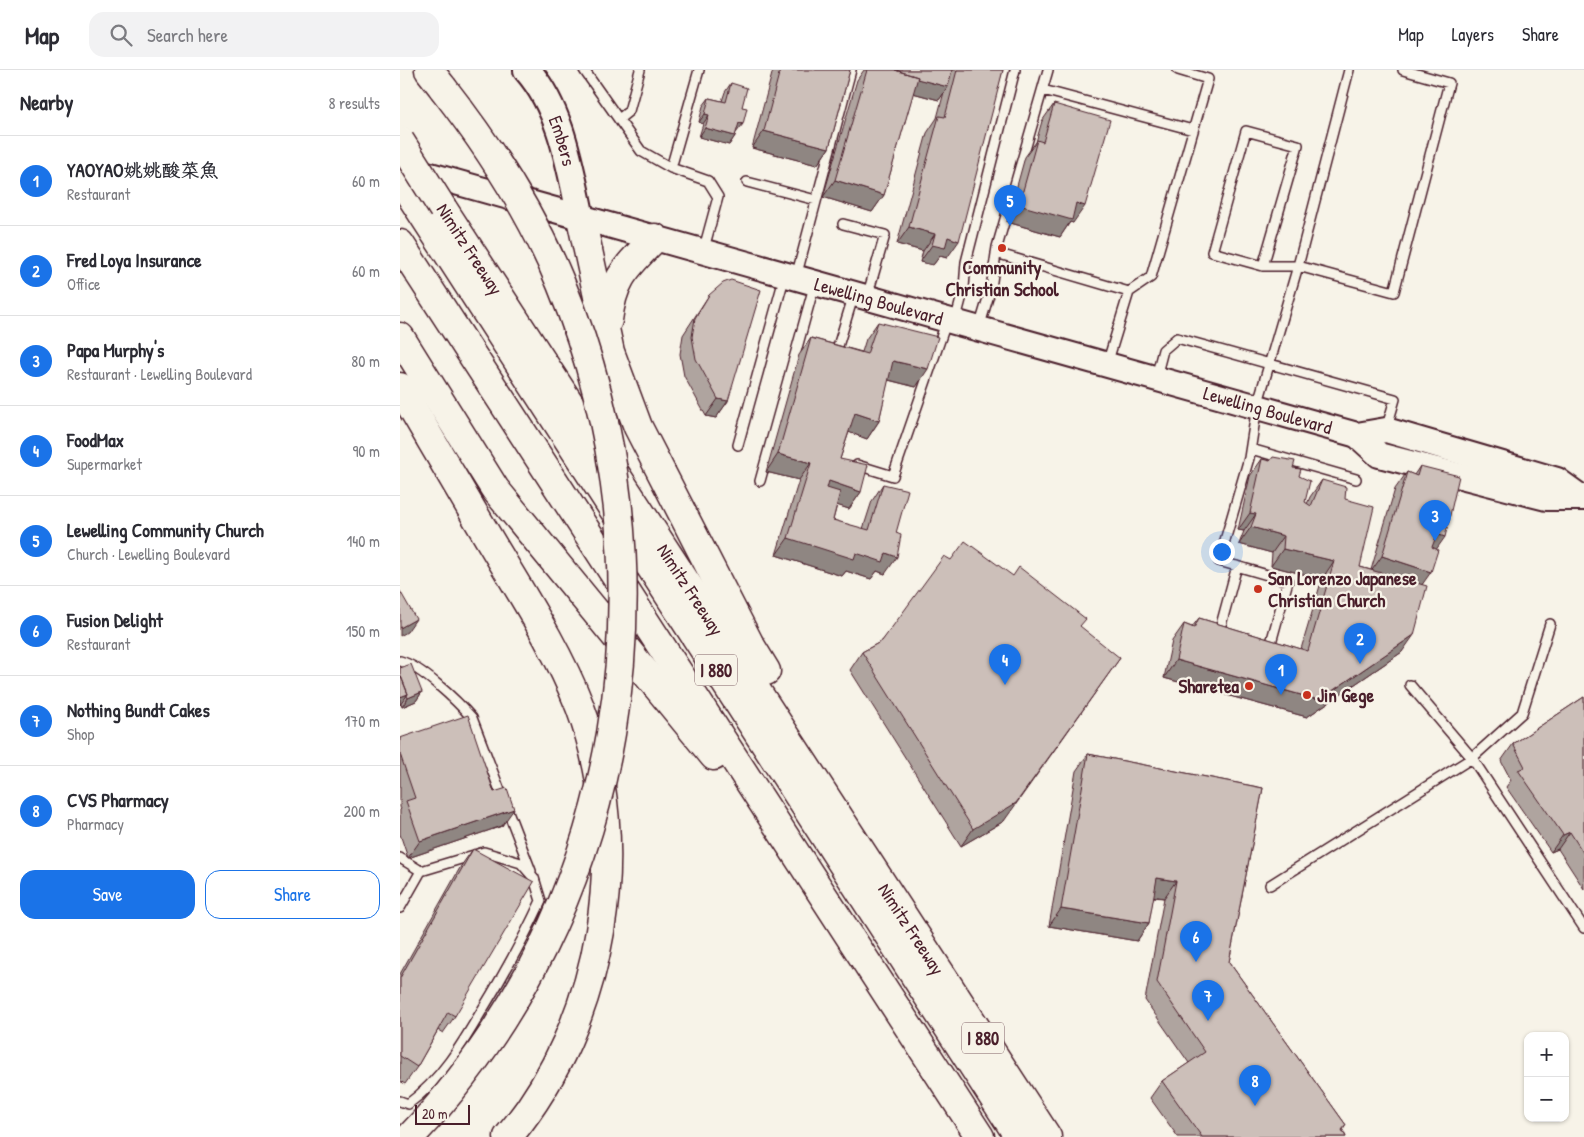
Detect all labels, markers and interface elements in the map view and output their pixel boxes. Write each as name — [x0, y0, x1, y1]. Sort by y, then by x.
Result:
search box — [89, 12, 439, 57]
text: Map — [25, 19, 59, 51]
icon: search — [107, 21, 135, 49]
text: Search here — [147, 22, 228, 48]
text: Map — [1398, 22, 1424, 47]
text: Layers — [1452, 22, 1494, 47]
text: Share — [1522, 22, 1559, 47]
text: Nearby — [20, 88, 73, 117]
text: 8 results — [328, 92, 380, 114]
street label: Embers — [543, 112, 582, 169]
text: YAOYAO姚姚酸菜魚 — [67, 157, 218, 183]
text: 1 — [33, 170, 39, 192]
text: 60 m — [352, 170, 380, 192]
text: Restaurant — [67, 183, 130, 205]
pin: 5 — [994, 185, 1026, 226]
street label: Nimitz Freeway — [431, 198, 509, 300]
marker: Community Christian School — [996, 242, 1008, 254]
text: Fred Loya Insurance — [67, 247, 202, 273]
place label: Community Christian School — [946, 254, 1059, 302]
text: 2 — [32, 260, 40, 282]
text: 60 m — [352, 260, 380, 282]
street label: Lewelling Boulevard — [812, 270, 947, 331]
text: Office — [67, 273, 100, 295]
text: Papa Murphy's — [67, 337, 164, 363]
text: 3 — [32, 350, 40, 372]
text: 80 m — [351, 350, 380, 372]
text: Restaurant · Lewelling Boulevard — [67, 363, 252, 385]
street label: Lewelling Boulevard — [1201, 380, 1336, 441]
text: FoodMax — [67, 427, 124, 453]
text: 4 — [33, 440, 39, 462]
text: 90 m — [352, 440, 380, 462]
text: Supermarket — [67, 453, 142, 475]
pin: 3 — [1419, 500, 1451, 541]
text: Lewelling Community Church — [67, 517, 264, 543]
text: 5 — [33, 530, 39, 552]
text: 140 m — [346, 530, 380, 552]
street label: Nimitz Freeway — [651, 539, 730, 640]
your location — [1209, 539, 1235, 565]
text: Church · Lewelling Boulevard — [67, 543, 230, 565]
place label: San Lorenzo Japanese Christian Church — [1268, 565, 1417, 613]
marker: San Lorenzo Japanese Christian Church — [1252, 583, 1264, 595]
text: Fusion Delight — [67, 607, 163, 633]
text: 6 — [33, 620, 39, 642]
text: 150 m — [346, 620, 380, 642]
pin: 2 — [1344, 623, 1376, 664]
text: Restaurant — [67, 633, 130, 655]
pin: 4 — [989, 644, 1021, 685]
road number: I 880 — [695, 654, 737, 686]
pin: 1 — [1265, 654, 1297, 695]
place label: Sharetea — [1178, 673, 1240, 699]
marker: Sharetea — [1243, 680, 1255, 692]
place label: Jin Gege — [1317, 682, 1374, 709]
marker: Jin Gege — [1301, 689, 1313, 701]
text: Nothing Bundt Cakes — [67, 697, 210, 723]
text: 7 — [32, 710, 40, 732]
text: 170 m — [345, 710, 380, 732]
text: Shop — [67, 723, 94, 745]
text: CVS Pharmacy — [67, 787, 169, 813]
text: 8 — [33, 800, 39, 822]
text: 200 m — [344, 800, 380, 822]
text: Pharmacy — [67, 813, 124, 835]
button: Save — [20, 870, 195, 919]
button: Share — [205, 870, 380, 919]
street label: Nimitz Freeway — [872, 878, 951, 980]
pin: 6 — [1180, 921, 1212, 962]
pin: 7 — [1192, 980, 1224, 1021]
road number: I 880 — [962, 1022, 1004, 1054]
map controls — [1524, 1032, 1569, 1122]
button: + — [1524, 1032, 1569, 1077]
pin: 8 — [1239, 1065, 1271, 1106]
button: − — [1524, 1077, 1569, 1122]
scale bar — [415, 1102, 470, 1125]
text: 20 m — [422, 1104, 448, 1123]

